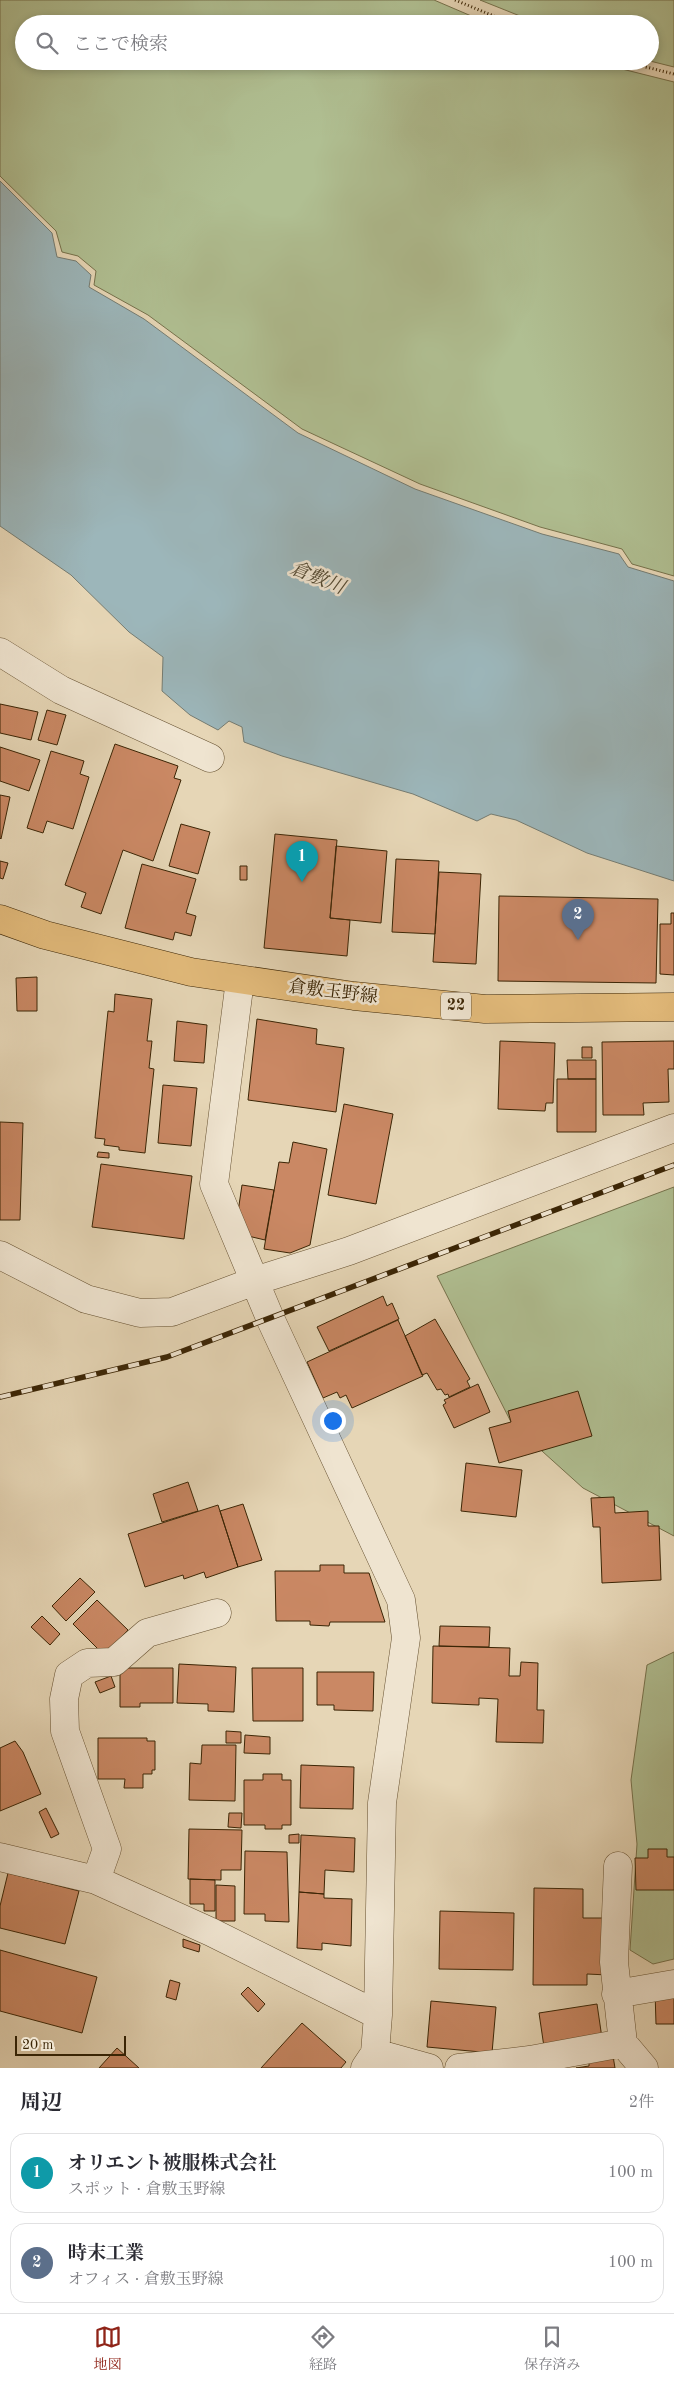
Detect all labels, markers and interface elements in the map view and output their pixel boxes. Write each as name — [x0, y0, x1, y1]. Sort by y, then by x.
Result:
search box — [15, 15, 659, 70]
icon: search — [33, 29, 61, 57]
text: ここで検索 — [73, 36, 168, 55]
water label: 倉敷川 — [287, 558, 350, 599]
pin: 1 — [286, 841, 318, 882]
pin: 2 — [562, 899, 594, 940]
street label: 倉敷玉野線 — [287, 976, 379, 1006]
road number: 22 — [441, 992, 471, 1019]
your location — [320, 1408, 346, 1434]
scale bar — [15, 2033, 126, 2056]
text: 20 m — [22, 2038, 53, 2052]
text: 周辺 — [20, 2093, 62, 2114]
text: 2件 — [629, 2095, 654, 2111]
text: オリエント被服株式会社 — [68, 2155, 277, 2174]
text: 1 — [32, 2165, 42, 2181]
text: 100 m — [608, 2165, 653, 2181]
text: スポット · 倉敷玉野線 — [68, 2182, 225, 2198]
text: 時末工業 — [68, 2245, 144, 2264]
text: 2 — [32, 2255, 42, 2271]
text: 100 m — [608, 2255, 653, 2271]
text: オフィス · 倉敷玉野線 — [68, 2272, 224, 2288]
tab: 地図 — [94, 2323, 122, 2374]
tab: 経路 — [309, 2323, 337, 2374]
tab: 保存済み — [524, 2323, 580, 2374]

